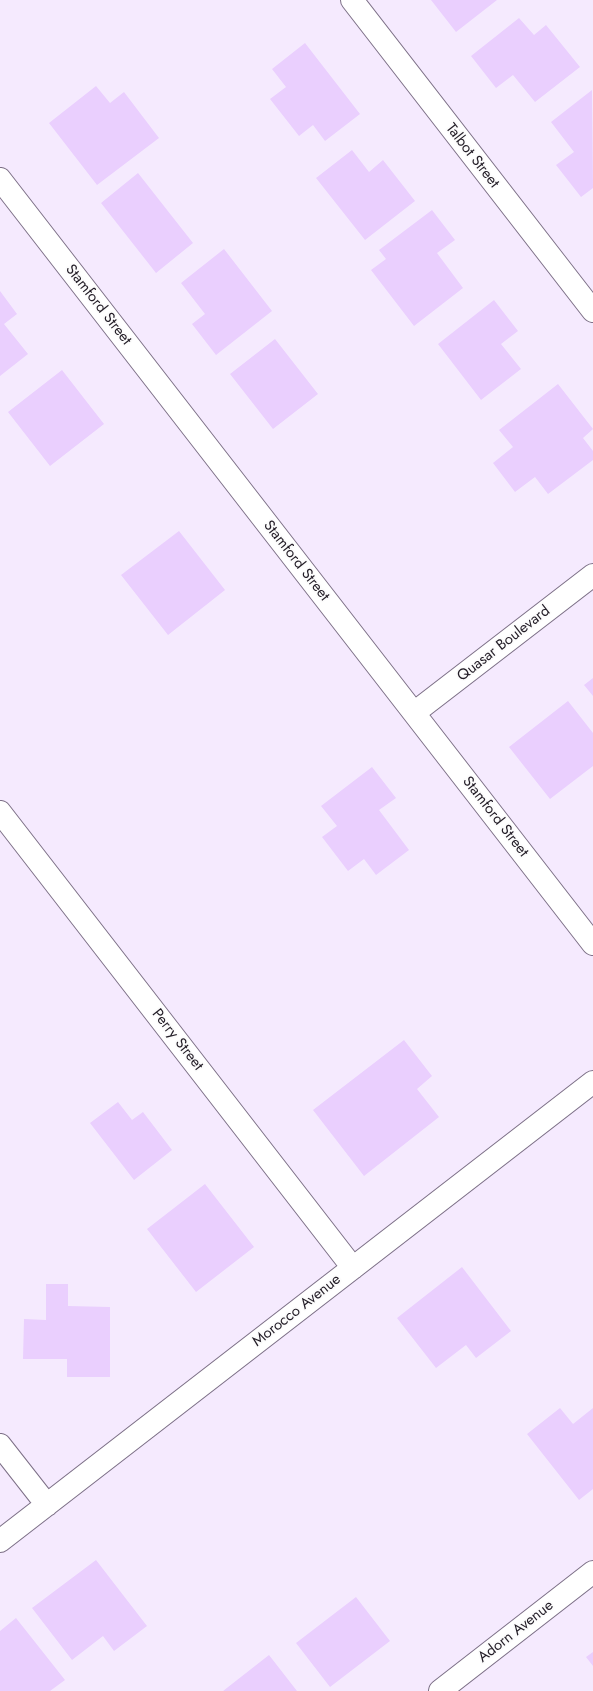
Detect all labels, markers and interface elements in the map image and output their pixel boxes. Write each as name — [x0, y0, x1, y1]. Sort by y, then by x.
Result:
street label: Talbot Street — [441, 120, 503, 192]
street label: Stamford Street — [61, 261, 135, 349]
street label: Stamford Street — [259, 517, 333, 605]
street label: Quasar Boulevard — [454, 602, 554, 686]
street label: Stamford Street — [458, 773, 532, 861]
street label: Perry Street — [147, 1006, 207, 1074]
street label: Morocco Avenue — [249, 1271, 345, 1351]
street label: Adorn Avenue — [475, 1597, 557, 1667]

